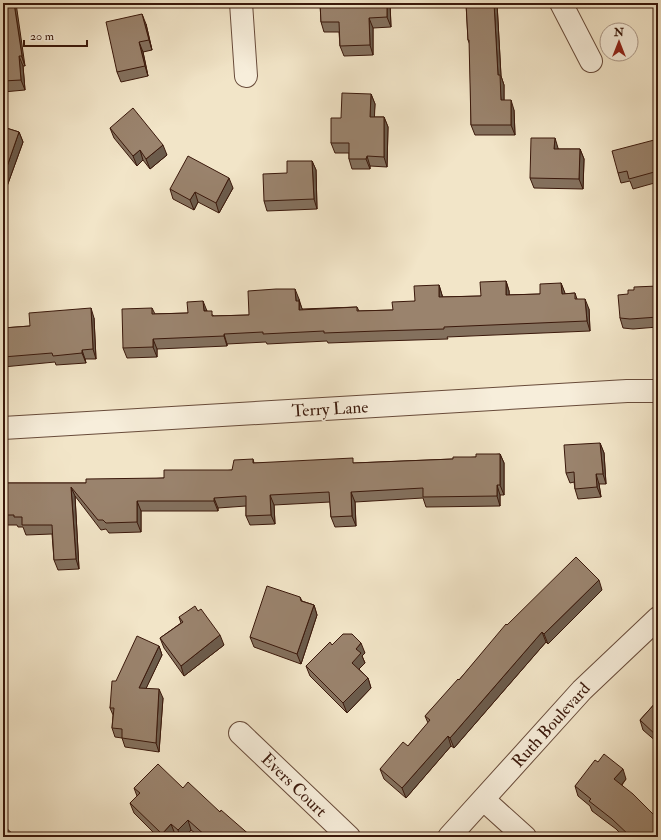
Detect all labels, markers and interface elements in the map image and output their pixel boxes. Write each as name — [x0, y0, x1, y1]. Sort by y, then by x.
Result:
scale bar — [24, 22, 87, 48]
north arrow — [599, 22, 639, 62]
text: N — [613, 26, 625, 39]
text: 20 m — [30, 29, 55, 44]
street label: Terry Lane — [291, 397, 369, 422]
street label: Ruth Boulevard — [507, 678, 595, 772]
street label: Evers Court — [257, 749, 332, 822]

